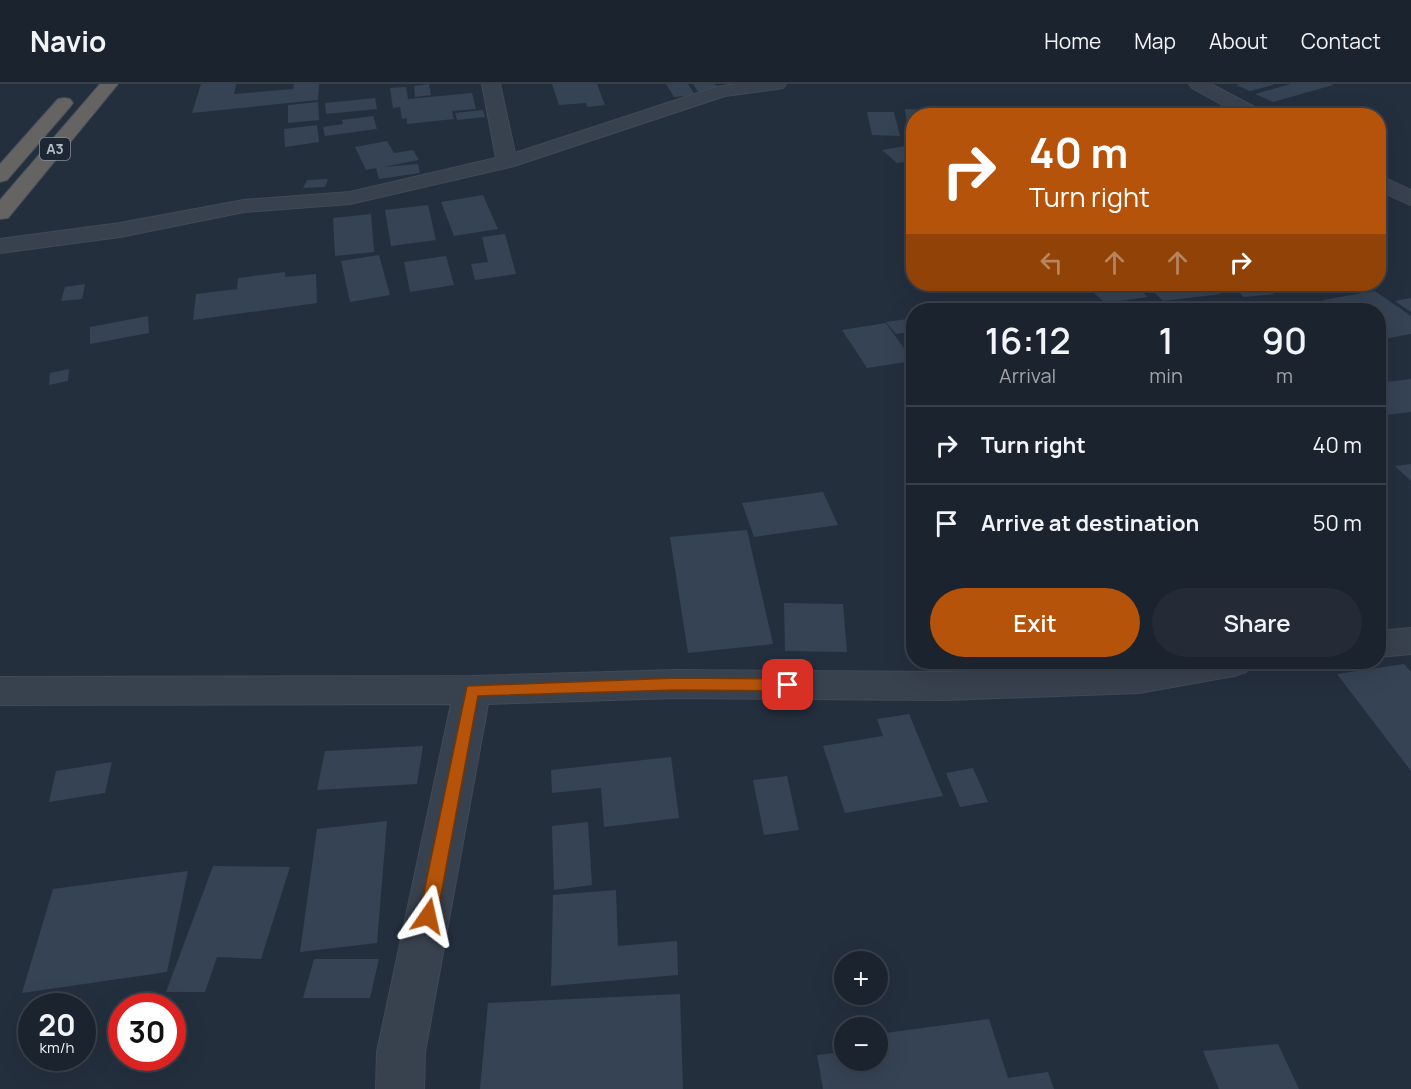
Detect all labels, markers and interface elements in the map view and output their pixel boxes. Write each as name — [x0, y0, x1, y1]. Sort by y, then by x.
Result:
text: Navio — [30, 22, 106, 60]
text: Home — [1044, 27, 1101, 55]
text: Map — [1134, 27, 1176, 55]
text: About — [1209, 27, 1268, 55]
text: Contact — [1301, 27, 1381, 55]
text: 40 m — [1029, 123, 1128, 181]
icon: right — [930, 132, 1008, 210]
road number: A3 — [40, 138, 70, 160]
text: Turn right — [1029, 178, 1150, 215]
icon: left — [1035, 246, 1068, 279]
icon: ahead — [1098, 246, 1131, 279]
icon: ahead — [1161, 246, 1194, 279]
icon: right — [1224, 246, 1257, 279]
text: 16:12 — [985, 316, 1071, 365]
text: 1 — [1158, 316, 1174, 365]
text: 90 — [1262, 316, 1307, 365]
text: Arrival — [999, 362, 1056, 389]
text: min — [1149, 362, 1183, 389]
text: m — [1276, 362, 1293, 389]
icon: right — [930, 429, 963, 462]
text: Turn right — [981, 430, 1086, 460]
text: 40 m — [1313, 430, 1362, 460]
icon: arrive — [930, 507, 963, 540]
text: Arrive at destination — [981, 508, 1199, 538]
text: 50 m — [1313, 508, 1362, 538]
button: Exit — [930, 588, 1140, 657]
button: Share — [1152, 588, 1362, 657]
pin — [762, 659, 813, 710]
icon: arrive — [771, 668, 804, 701]
position arrow — [396, 884, 460, 948]
map controls — [834, 951, 888, 1071]
button: + — [834, 951, 888, 1005]
speed limit sign: 30 — [108, 993, 186, 1071]
text: 20 — [38, 1004, 76, 1045]
button: − — [834, 1017, 888, 1071]
text: km/h — [40, 1037, 74, 1058]

